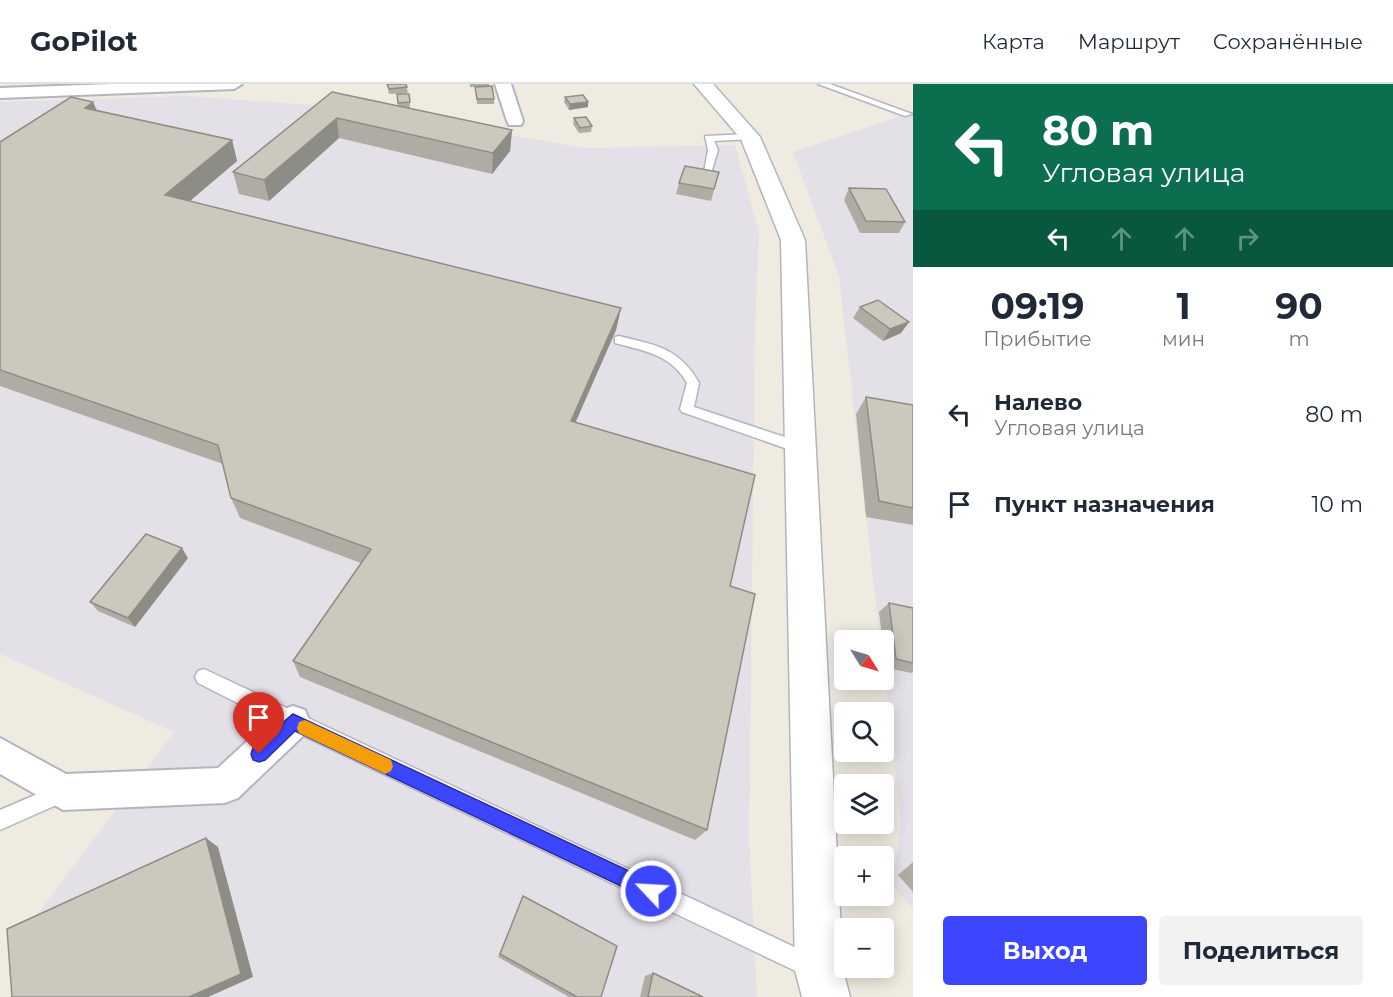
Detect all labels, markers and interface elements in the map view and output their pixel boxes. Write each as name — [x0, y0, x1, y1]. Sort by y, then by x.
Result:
text: GoPilot — [30, 24, 138, 58]
text: Карта — [982, 29, 1045, 54]
text: Маршрут — [1078, 29, 1180, 54]
text: Сохранённые — [1213, 29, 1363, 54]
text: 80 m — [1042, 104, 1154, 156]
icon: left — [943, 108, 1021, 186]
text: Угловая улица — [1042, 156, 1246, 189]
icon: left — [1042, 222, 1075, 255]
icon: ahead — [1105, 222, 1138, 255]
icon: ahead — [1168, 222, 1201, 255]
icon: right — [1231, 222, 1264, 255]
text: 09:19 — [991, 284, 1084, 328]
text: 1 — [1176, 284, 1191, 328]
text: 90 — [1275, 284, 1323, 328]
text: Прибытие — [983, 327, 1092, 351]
text: мин — [1162, 327, 1205, 351]
text: m — [1288, 327, 1310, 351]
text: Налево — [994, 389, 1082, 416]
icon: left — [943, 398, 976, 431]
text: 80 m — [1305, 401, 1363, 428]
text: Угловая улица — [994, 416, 1145, 440]
icon: arrive — [943, 488, 976, 521]
text: Пункт назначения — [994, 491, 1215, 518]
text: 10 m — [1311, 491, 1363, 518]
north arrow — [834, 630, 894, 690]
map controls — [834, 630, 894, 978]
pin — [233, 692, 284, 754]
icon: arrive — [242, 701, 275, 734]
button: search — [834, 702, 894, 762]
button: layers — [834, 774, 894, 834]
button: + — [834, 846, 894, 906]
position arrow — [619, 859, 683, 923]
button: Выход — [943, 916, 1147, 985]
button: Поделиться — [1159, 916, 1363, 985]
button: − — [834, 918, 894, 978]

